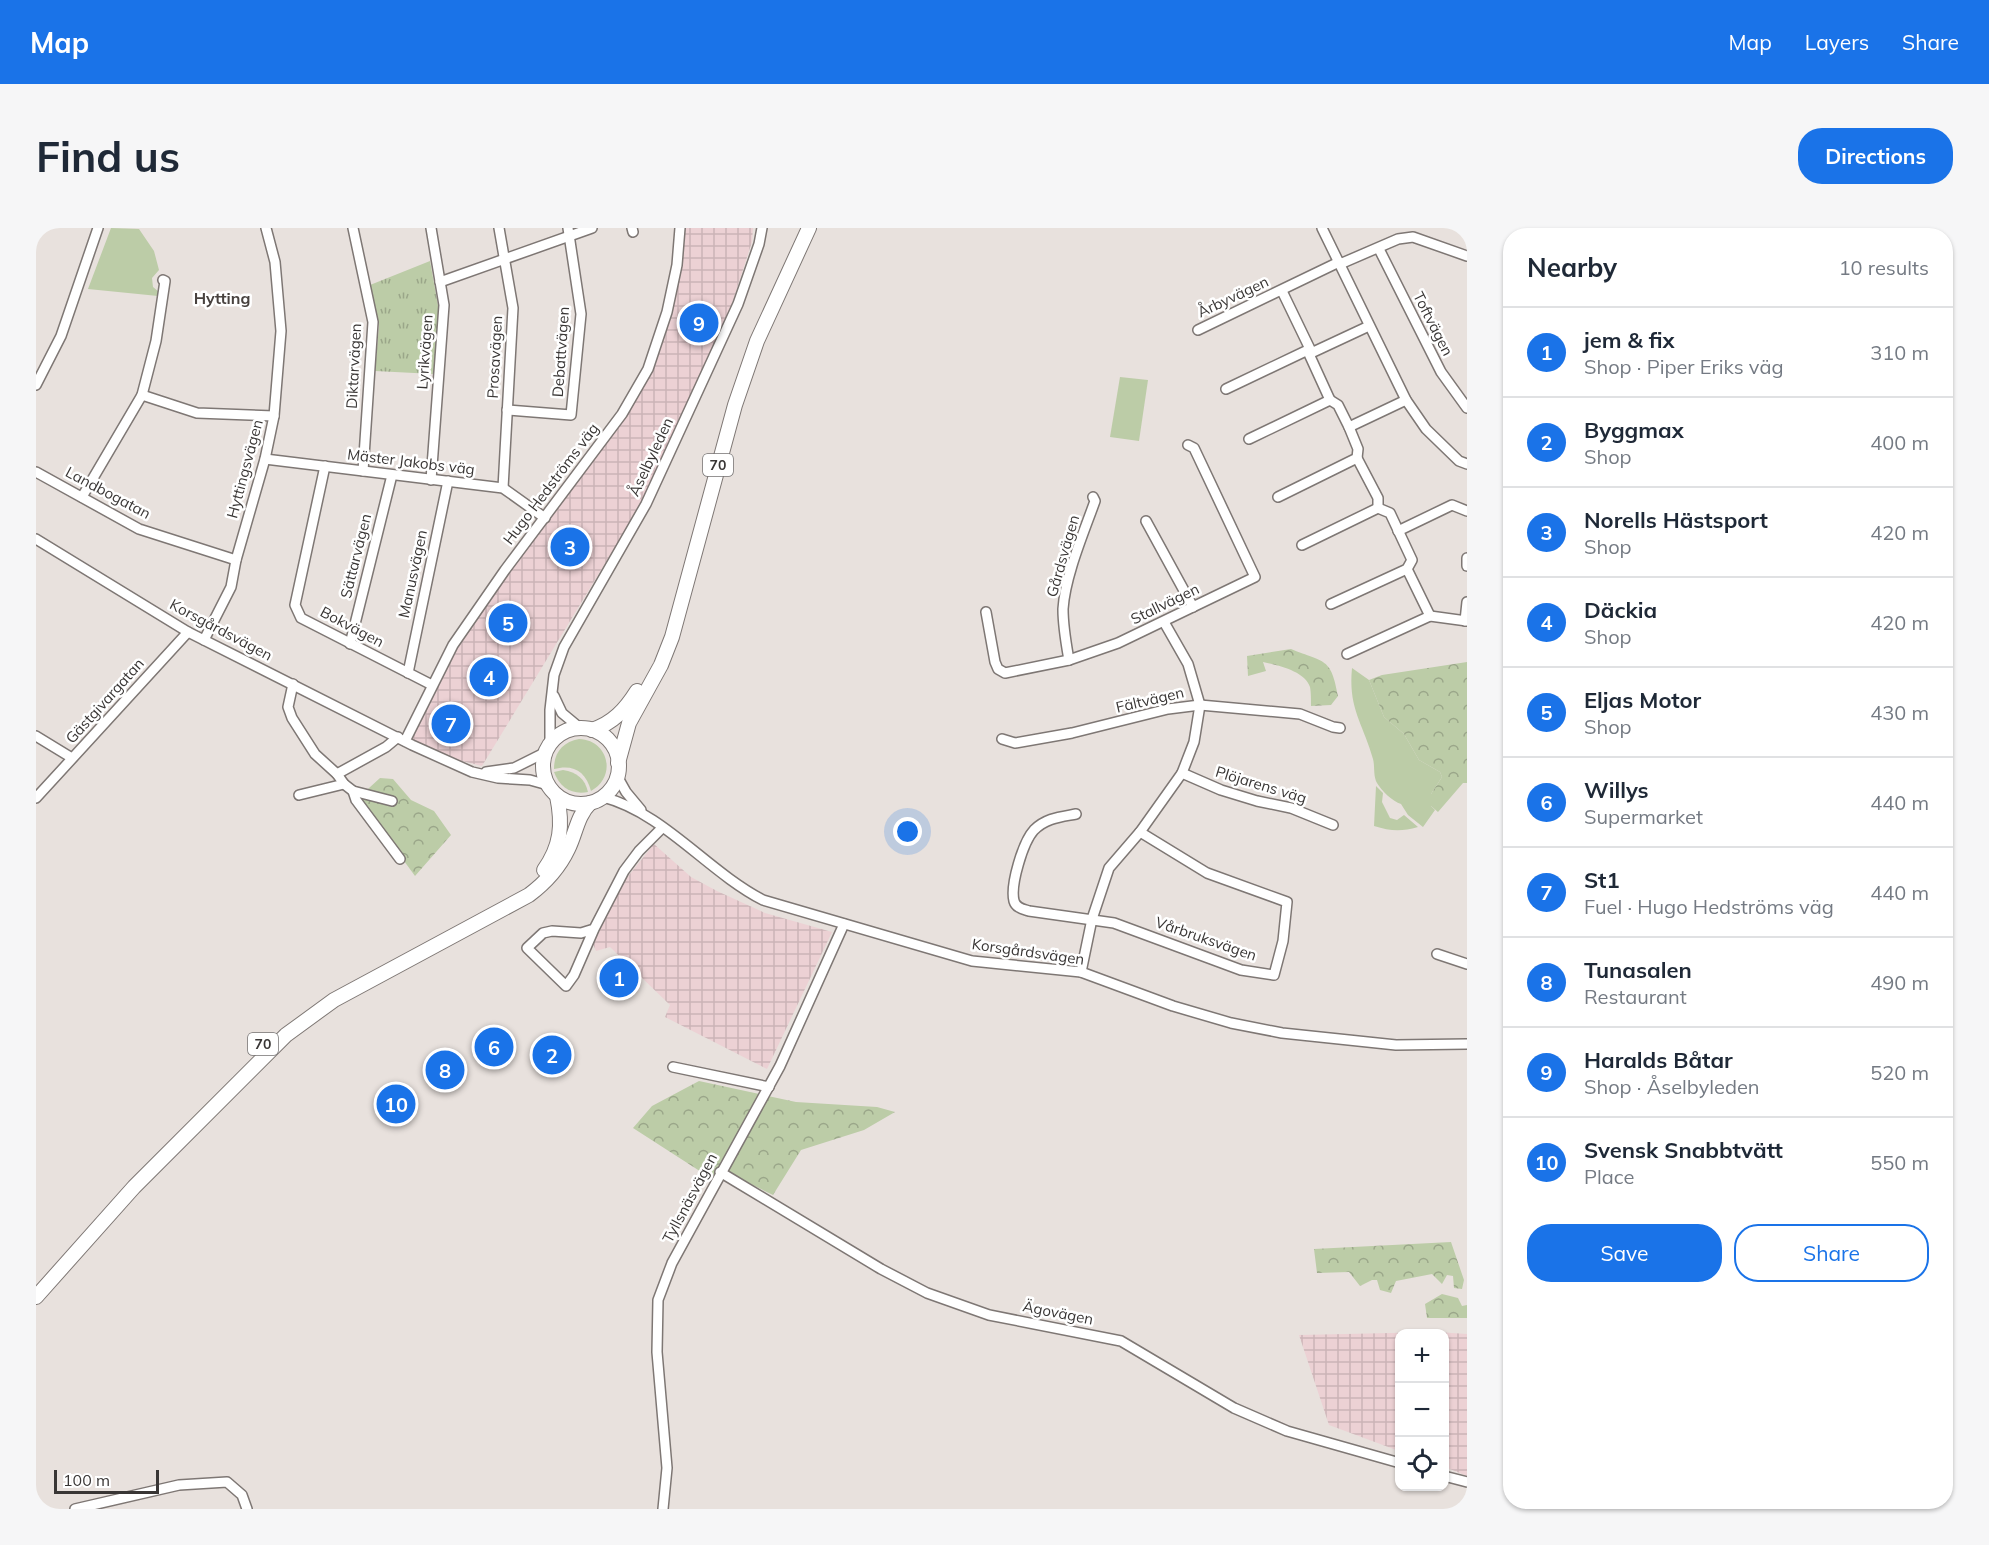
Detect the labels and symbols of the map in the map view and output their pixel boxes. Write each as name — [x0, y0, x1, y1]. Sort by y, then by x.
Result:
street label: Årbyvägen — [1194, 271, 1271, 321]
district label: Hytting — [194, 288, 250, 308]
street label: Toftvägen — [1409, 289, 1458, 359]
pin: 9 — [680, 300, 718, 346]
street label: Debattvägen — [548, 306, 573, 398]
street label: Lyrikvägen — [412, 314, 437, 390]
street label: Prosavägen — [483, 315, 506, 399]
street label: Diktarvägen — [342, 323, 365, 409]
street label: Åselbyleden — [623, 414, 677, 499]
street label: Hyttingsvägen — [222, 417, 267, 520]
street label: Hugo Hedströms väg — [499, 419, 603, 548]
street label: Mäster Jakobs väg — [346, 444, 476, 479]
road number: 70 — [703, 454, 733, 476]
street label: Landbogatan — [62, 462, 154, 523]
street label: Sättarvägen — [336, 512, 375, 600]
street label: Gårdsvägen — [1042, 513, 1083, 599]
pin: 3 — [550, 524, 590, 570]
street label: Manusvägen — [394, 528, 431, 620]
street label: Stallvägen — [1128, 579, 1202, 628]
street label: Korsgårdsvägen — [167, 595, 276, 665]
pin: 5 — [488, 600, 528, 646]
street label: Bokvägen — [317, 602, 387, 651]
street label: Gästgivargatan — [61, 654, 148, 747]
pin: 4 — [470, 654, 508, 700]
street label: Fältvägen — [1114, 682, 1186, 717]
pin: 7 — [432, 702, 470, 746]
street label: Plöjarens väg — [1213, 762, 1309, 807]
your location — [893, 817, 922, 846]
street label: Vårbruksvägen — [1153, 912, 1259, 965]
street label: Korsgårdsvägen — [971, 934, 1086, 969]
pin: 1 — [600, 956, 638, 1000]
pin: 6 — [474, 1024, 514, 1070]
pin: 2 — [532, 1032, 572, 1078]
road number: 70 — [248, 1033, 278, 1055]
pin: 8 — [426, 1048, 464, 1092]
pin: 10 — [376, 1082, 416, 1126]
street label: Tyllsnäsvägen — [658, 1150, 721, 1246]
street label: Ägovägen — [1021, 1296, 1095, 1329]
scale bar — [54, 1467, 159, 1494]

